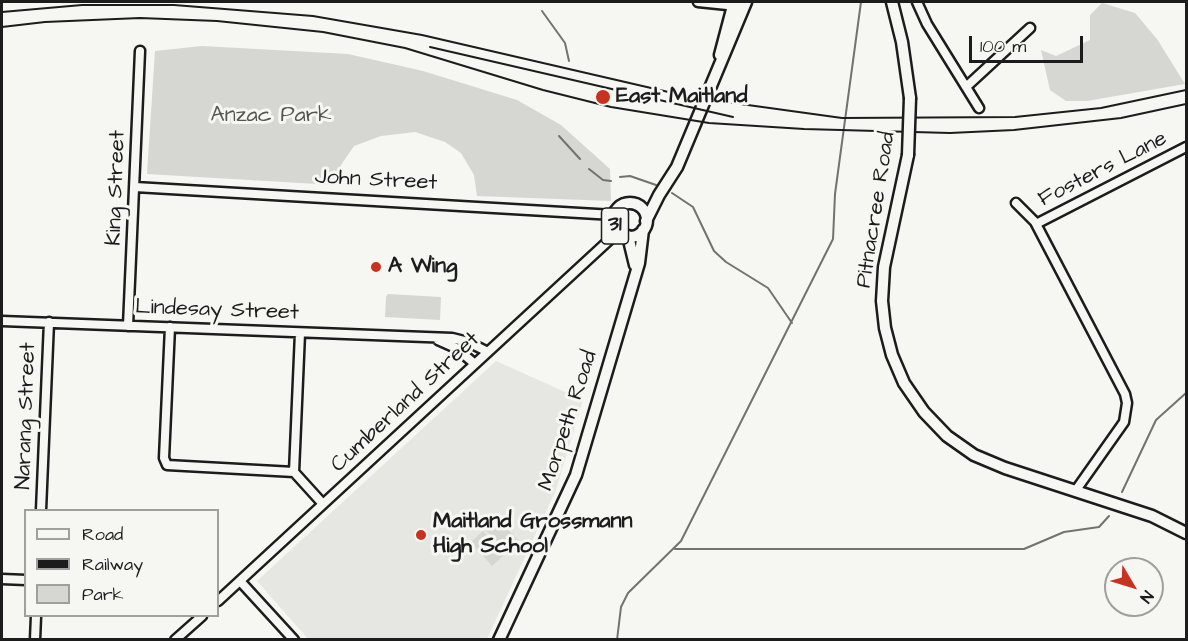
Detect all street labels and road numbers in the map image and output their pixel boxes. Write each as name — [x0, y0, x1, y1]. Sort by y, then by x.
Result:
street label: Fosters Lane — [1034, 126, 1172, 214]
street label: King Street — [102, 130, 132, 246]
street label: Pitnacree Road — [852, 130, 902, 290]
street label: John Street — [314, 165, 438, 197]
road number: 31 — [602, 208, 628, 244]
street label: Lindesay Street — [135, 295, 299, 327]
street label: Cumberland Street — [326, 327, 486, 479]
street label: Narang Street — [11, 342, 43, 490]
street label: Morpeth Road — [534, 348, 604, 494]

